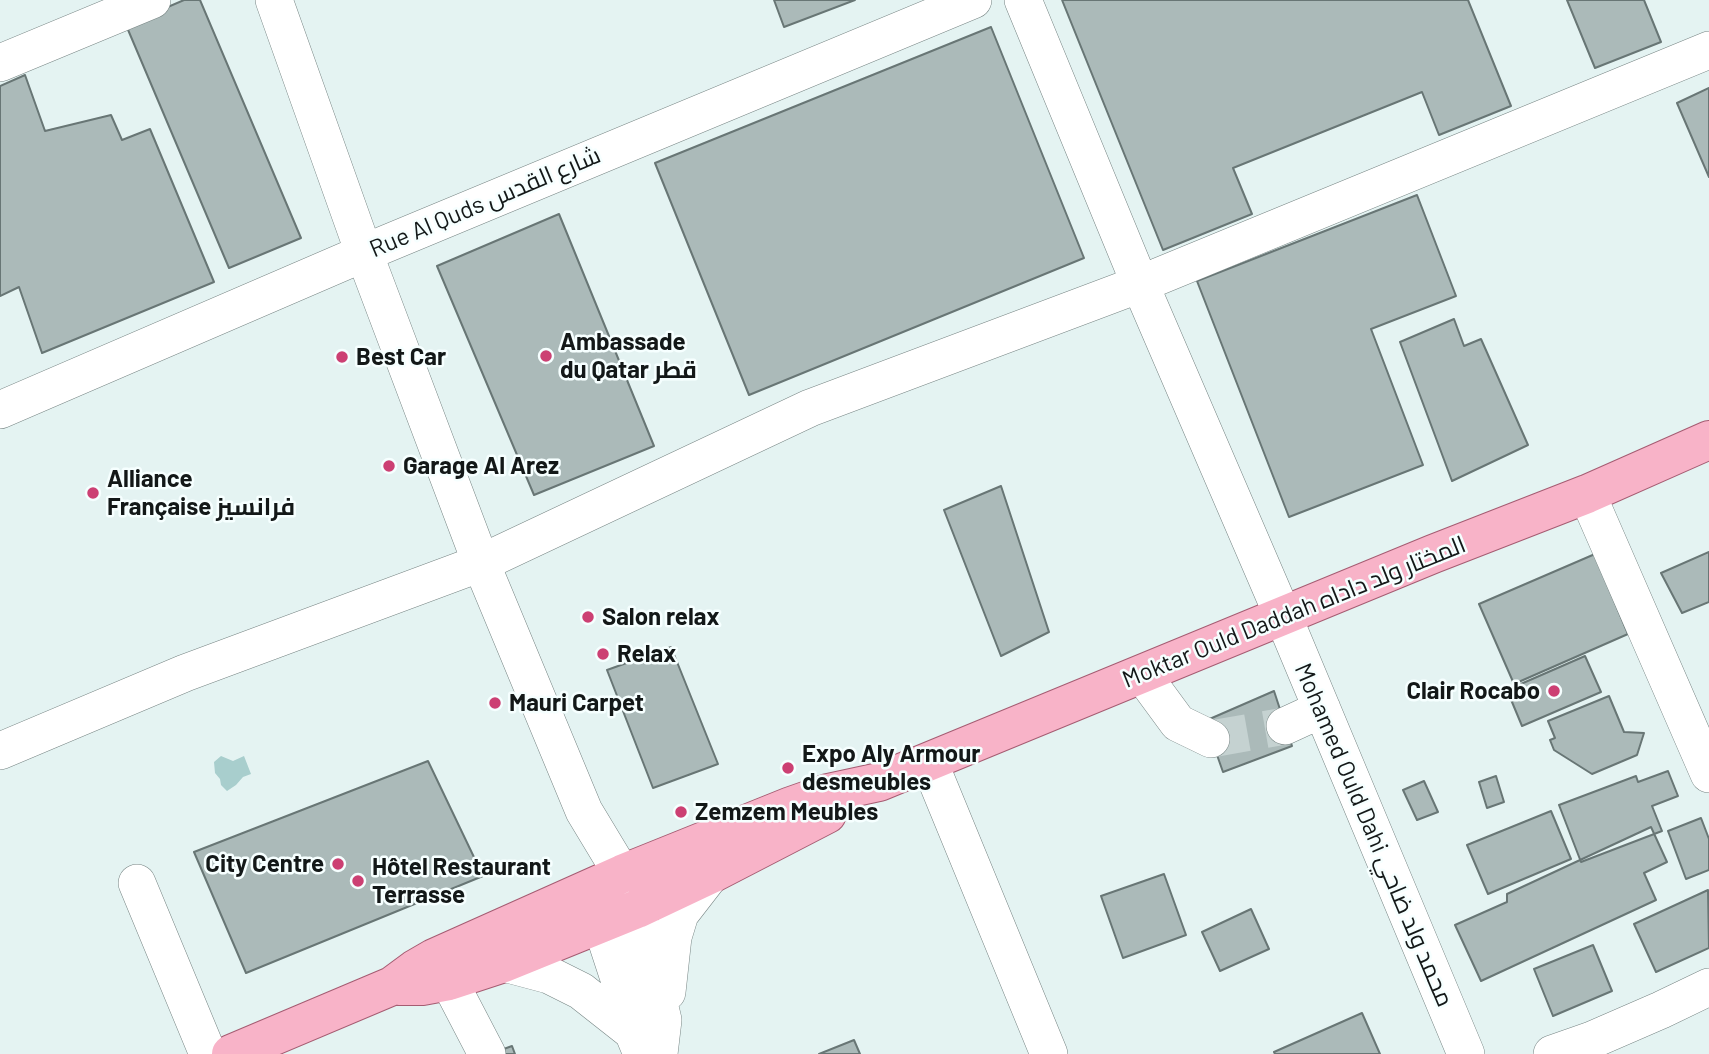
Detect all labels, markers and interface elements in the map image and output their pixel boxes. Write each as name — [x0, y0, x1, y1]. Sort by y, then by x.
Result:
street label: Rue Al Quds شارع القدس — [365, 140, 605, 264]
place label: Ambassade du Qatar قطر — [560, 328, 697, 384]
place label: Best Car — [356, 343, 446, 371]
marker: Ambassade du Qatar قطر — [538, 348, 554, 364]
marker: Best Car — [334, 349, 350, 365]
place label: Garage Al Arez — [403, 452, 559, 480]
marker: Garage Al Arez — [381, 458, 397, 474]
place label: Alliance Française فرانسيز — [107, 465, 295, 521]
marker: Alliance Française فرانسيز — [85, 485, 101, 501]
street label: Moktar Ould Daddah المختار ولد داداه — [1118, 530, 1470, 694]
place label: Salon relax — [602, 603, 719, 631]
marker: Salon relax — [580, 609, 596, 625]
place label: Relax — [617, 640, 676, 668]
marker: Relax — [595, 646, 611, 662]
street label: Mohamed Ould Dahi محمد ولد ضاحي — [1288, 659, 1460, 1011]
place label: Clair Rocabo — [1406, 677, 1540, 705]
marker: Clair Rocabo — [1546, 683, 1562, 699]
place label: Mauri Carpet — [509, 689, 644, 717]
marker: Mauri Carpet — [487, 695, 503, 711]
place label: Expo Aly Armour desmeubles — [802, 740, 980, 796]
marker: Expo Aly Armour desmeubles — [780, 760, 796, 776]
place label: Zemzem Meubles — [695, 798, 878, 826]
marker: Zemzem Meubles — [673, 804, 689, 820]
place label: City Centre — [205, 850, 324, 878]
place label: Hôtel Restaurant Terrasse — [372, 853, 551, 909]
marker: City Centre — [330, 856, 346, 872]
marker: Hôtel Restaurant Terrasse — [350, 873, 366, 889]

